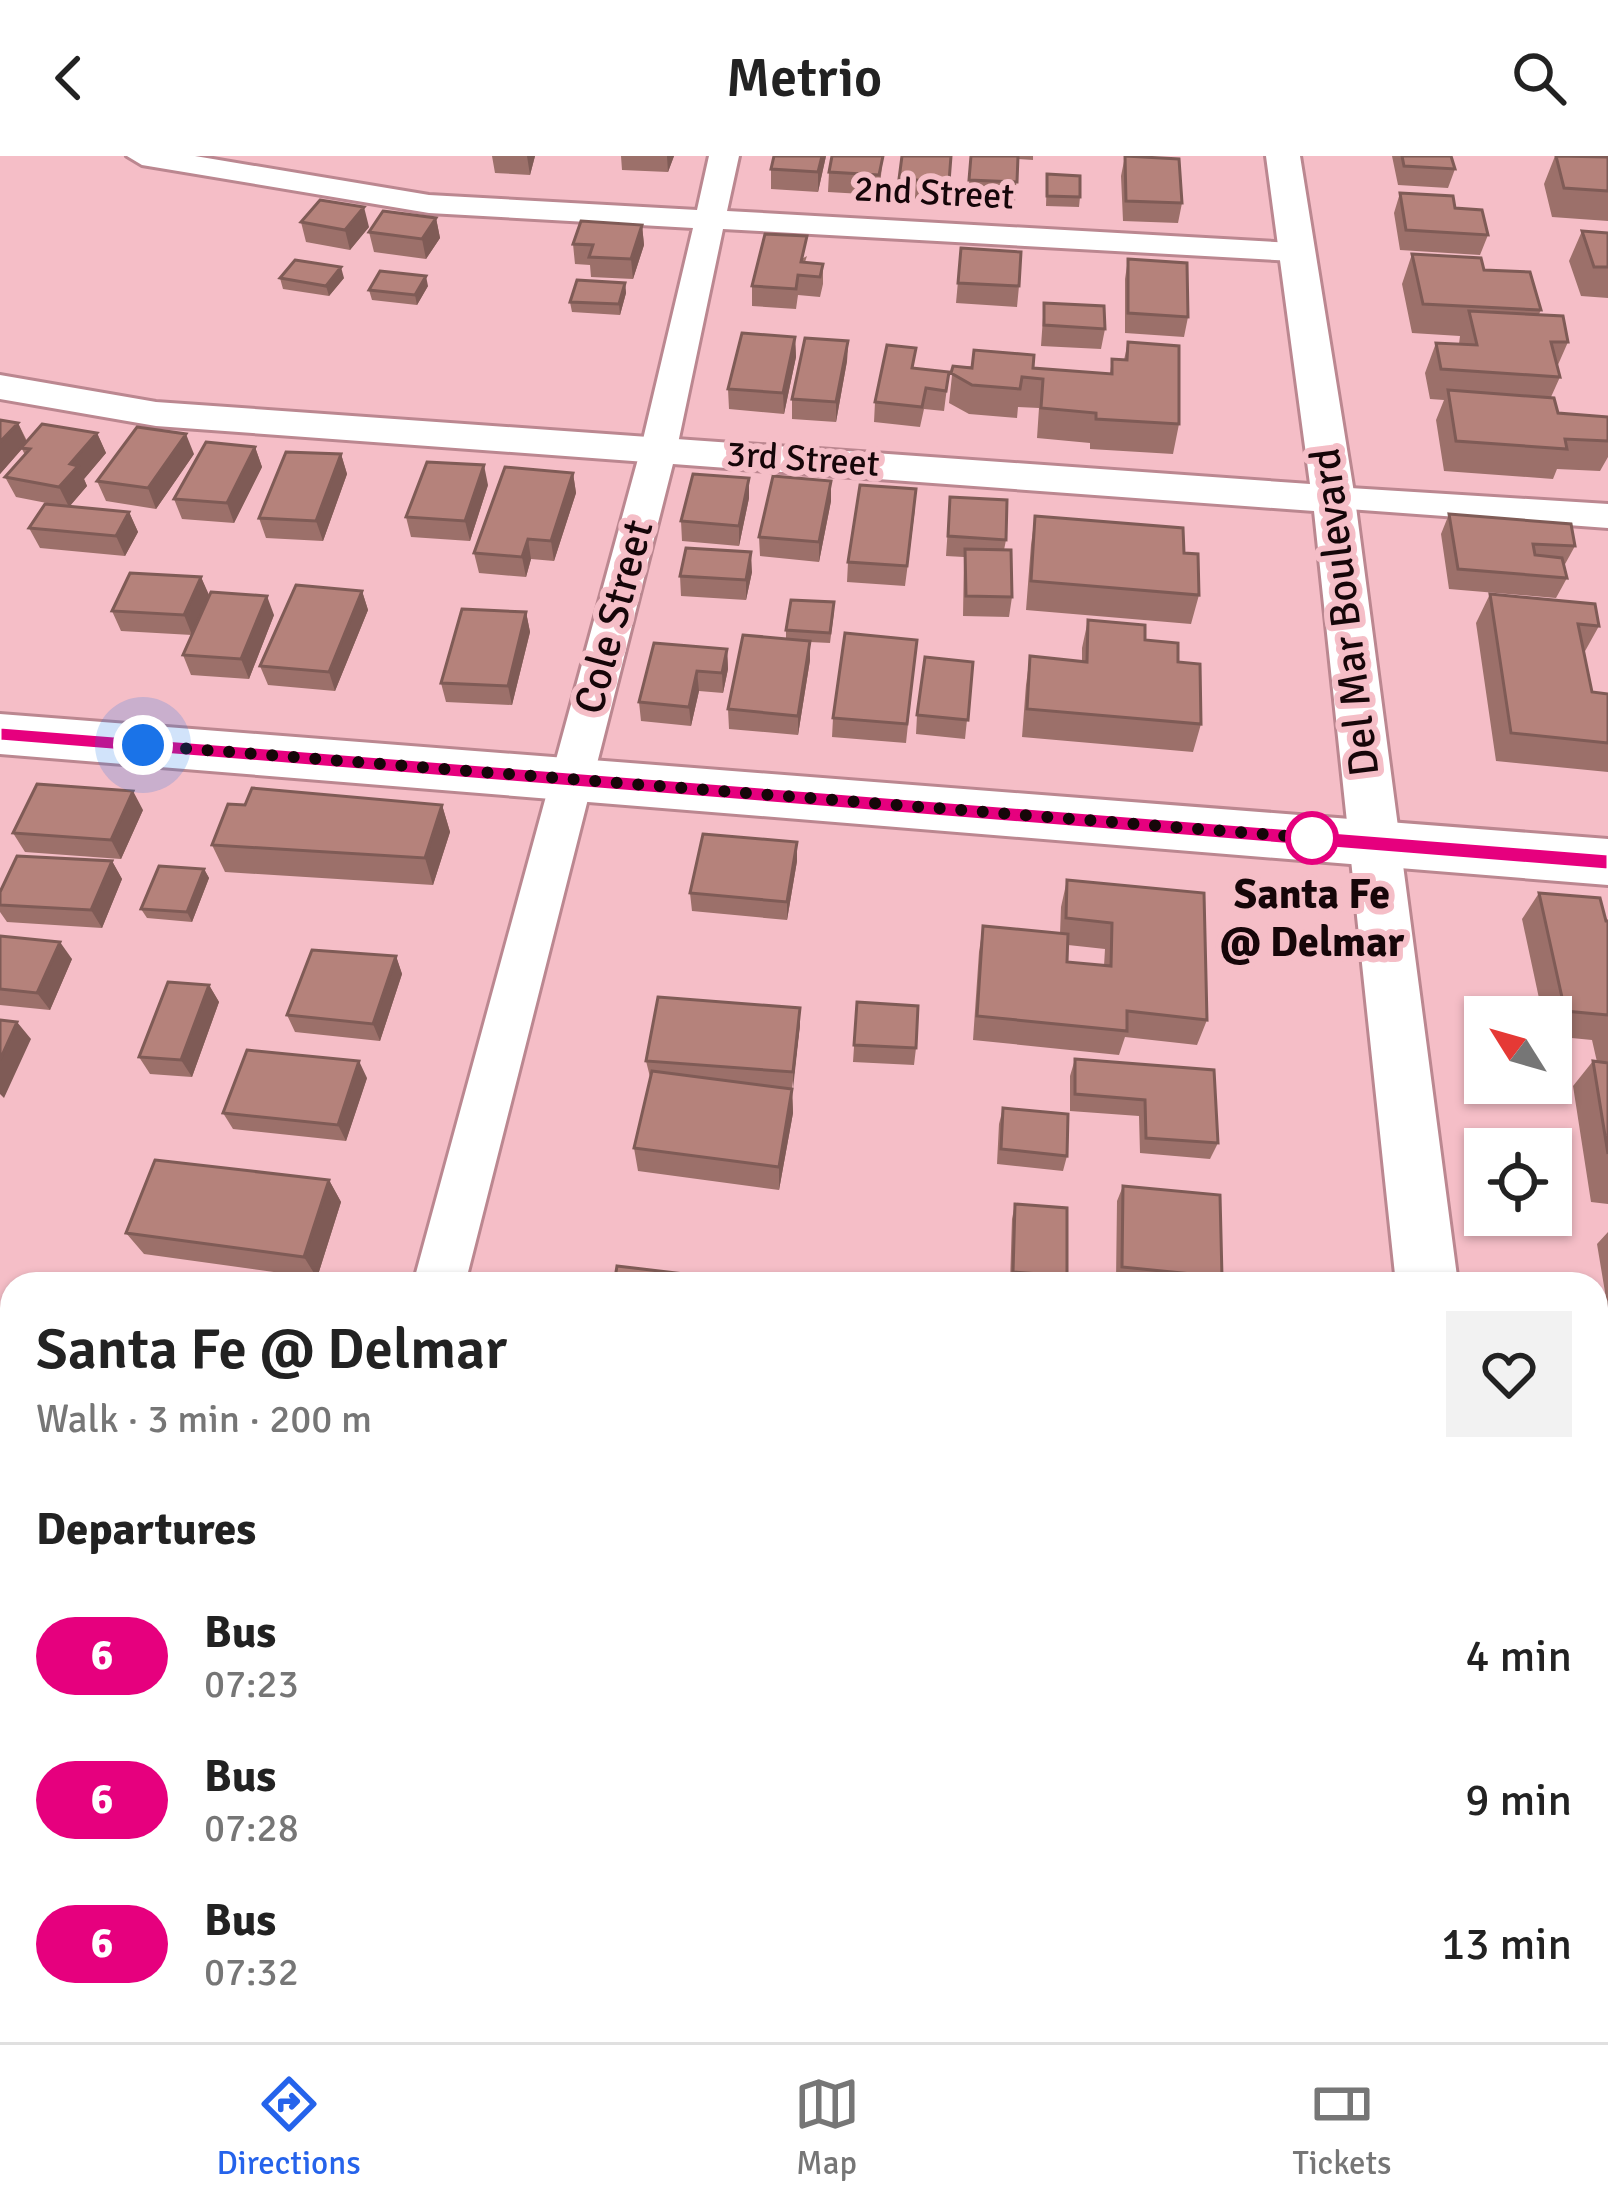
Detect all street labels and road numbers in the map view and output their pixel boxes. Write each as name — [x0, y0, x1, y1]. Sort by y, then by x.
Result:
street label: 2nd Street — [853, 166, 1015, 220]
street label: 3rd Street — [725, 431, 881, 487]
street label: Del Mar Boulevard — [1300, 445, 1390, 779]
street label: Cole Street — [564, 515, 664, 719]

